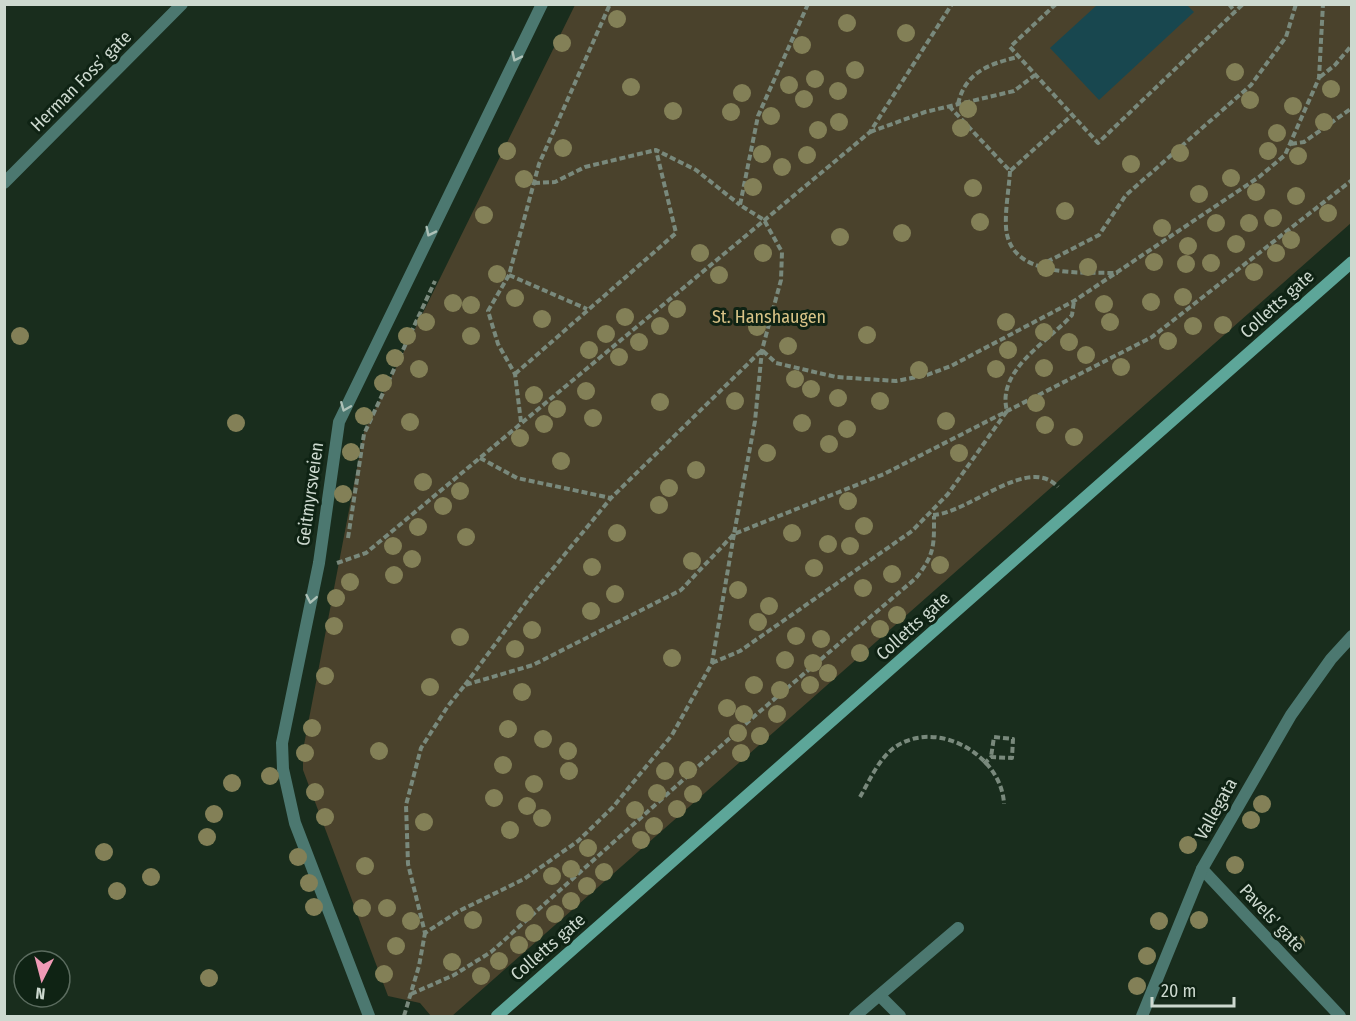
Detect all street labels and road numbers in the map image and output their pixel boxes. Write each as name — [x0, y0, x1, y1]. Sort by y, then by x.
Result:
street label: Herman Foss’ gate — [26, 26, 136, 136]
street label: Colletts gate — [1236, 265, 1319, 343]
street label: Geitmyrsveien — [292, 441, 328, 547]
street label: Colletts gate — [872, 587, 955, 665]
street label: Vallegata — [1190, 774, 1242, 844]
street label: Pavels' gate — [1235, 879, 1309, 957]
street label: Colletts gate — [506, 909, 590, 985]

